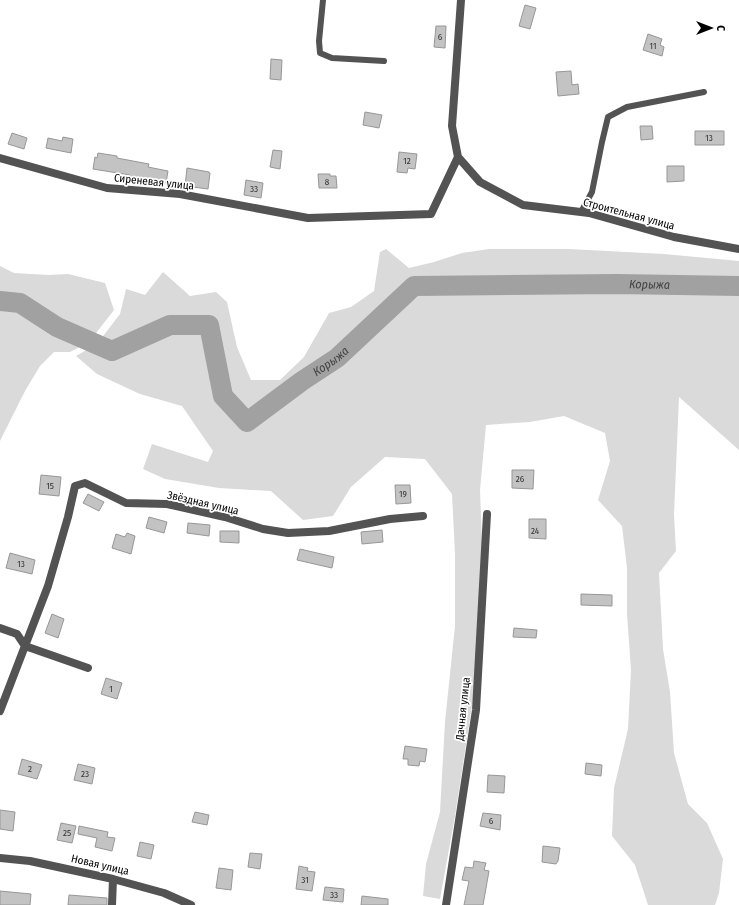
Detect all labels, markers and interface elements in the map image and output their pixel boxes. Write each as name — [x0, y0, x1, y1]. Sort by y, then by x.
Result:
north arrow — [691, 8, 731, 48]
text: С — [714, 25, 727, 31]
house number: 6 — [438, 32, 443, 42]
house number: 11 — [650, 41, 656, 51]
house number: 13 — [705, 133, 713, 143]
house number: 12 — [403, 156, 411, 166]
street label: Сиреневая улица — [113, 171, 195, 193]
house number: 8 — [325, 177, 330, 187]
house number: 33 — [250, 184, 258, 194]
street label: Строительная улица — [582, 196, 676, 232]
water label: Корыжа — [629, 277, 670, 292]
water label: Корыжа — [310, 344, 352, 379]
house number: 26 — [516, 474, 525, 484]
house number: 15 — [46, 481, 54, 491]
street label: Звёздная улица — [166, 488, 240, 518]
house number: 19 — [399, 489, 407, 499]
house number: 24 — [531, 526, 540, 536]
house number: 13 — [17, 559, 25, 569]
street label: Дачная улица — [453, 677, 473, 742]
house number: 1 — [109, 684, 113, 694]
house number: 2 — [28, 764, 32, 774]
house number: 23 — [81, 769, 89, 779]
house number: 6 — [489, 816, 494, 826]
house number: 25 — [63, 828, 71, 838]
street label: Новая улица — [70, 852, 130, 878]
house number: 31 — [301, 875, 309, 885]
house number: 33 — [330, 890, 338, 900]

